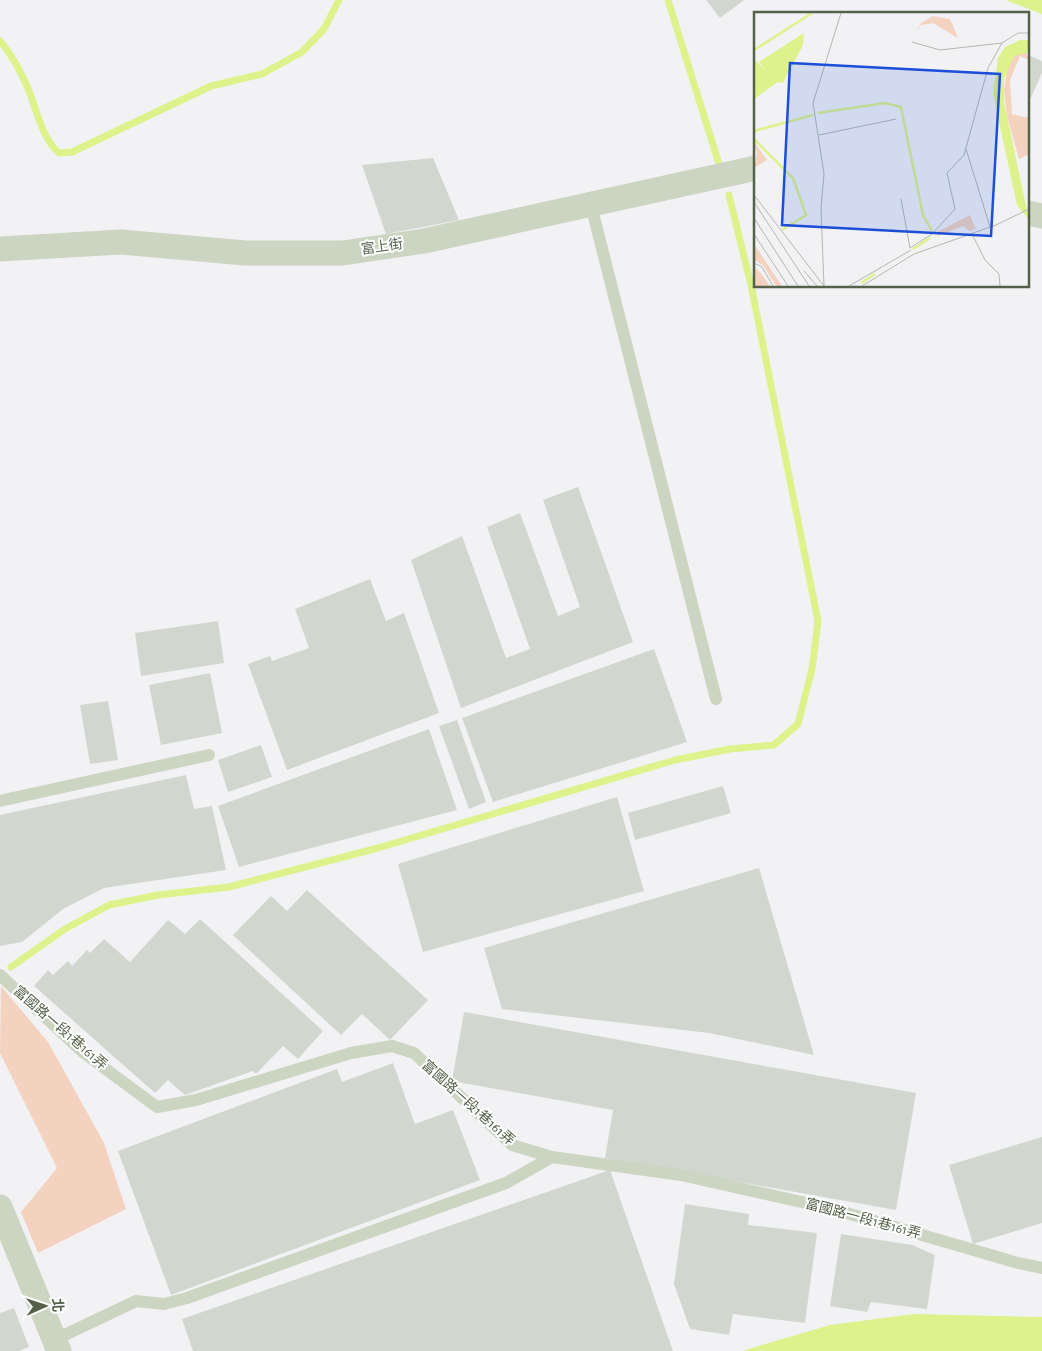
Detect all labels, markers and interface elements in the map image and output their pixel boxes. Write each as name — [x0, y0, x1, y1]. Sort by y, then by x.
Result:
inset map — [754, 12, 1030, 288]
street label: 富上街 — [360, 236, 404, 257]
street label: 富國路一段1巷161弄 — [10, 983, 110, 1072]
street label: 富國路一段1巷161弄 — [419, 1057, 518, 1148]
street label: 富國路一段1巷161弄 — [804, 1196, 923, 1241]
north arrow — [20, 1281, 70, 1331]
text: 北 — [50, 1298, 65, 1313]

